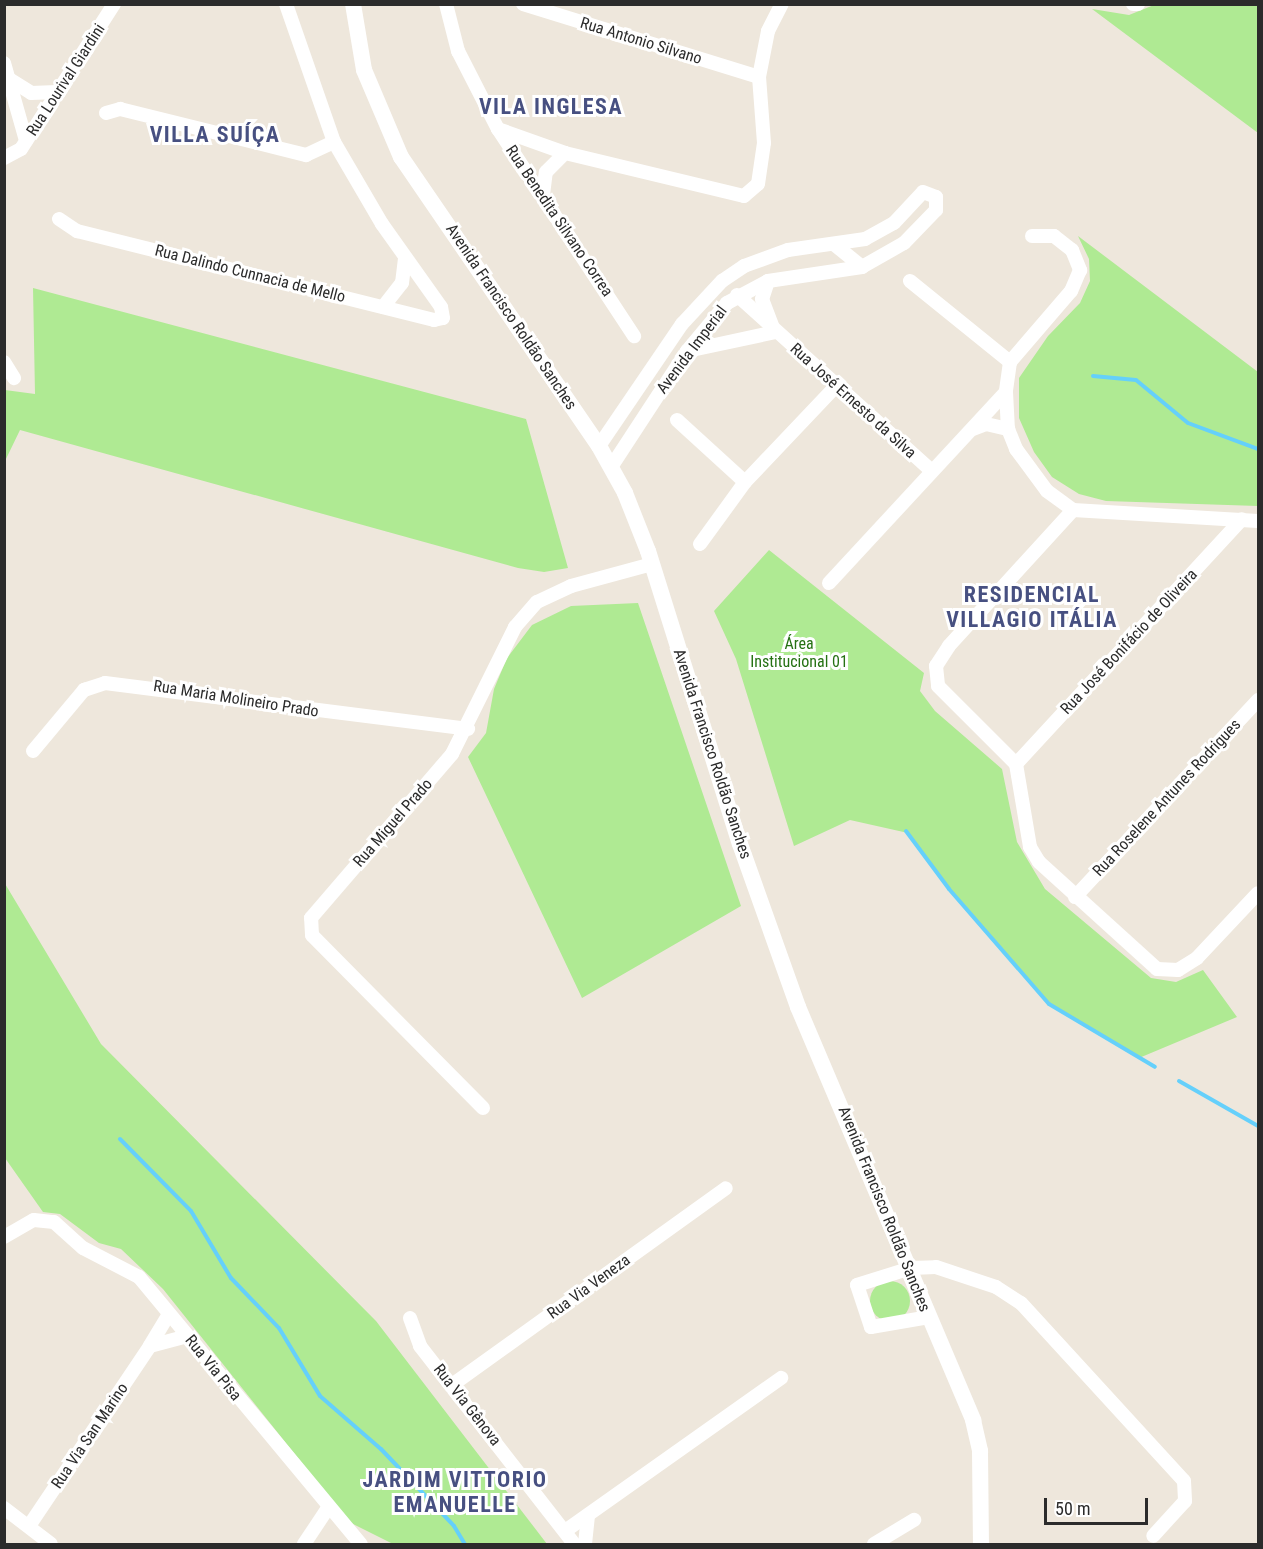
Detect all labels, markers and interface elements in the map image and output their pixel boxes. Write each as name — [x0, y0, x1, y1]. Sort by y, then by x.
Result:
street label: Rua Antonio Silvano — [578, 13, 704, 69]
street label: Rua Lourival Giardini — [23, 20, 109, 140]
district label: VILA INGLESA — [479, 94, 623, 120]
district label: VILLA SUÍÇA — [150, 122, 280, 148]
street label: Rua Benedita Silvano Correa — [501, 142, 617, 300]
street label: Avenida Francisco Roldão Sanches — [442, 221, 580, 413]
street label: Rua Dalindo Cunnacia de Mello — [153, 241, 347, 307]
street label: Avenida Imperial — [653, 302, 731, 398]
street label: Rua José Ernesto da Silva — [786, 339, 920, 463]
street label: Rua José Bonifácio de Oliveira — [1057, 565, 1201, 719]
district label: RESIDENCIAL VILLAGIO ITÁLIA — [946, 581, 1118, 632]
park label: Área Institucional 01 — [750, 634, 848, 672]
street label: Avenida Francisco Roldão Sanches — [669, 647, 755, 861]
street label: Rua Maria Molineiro Prado — [152, 676, 320, 722]
street label: Rua Roselene Antunes Rodrigues — [1089, 715, 1245, 881]
street label: Rua Miguel Prado — [349, 775, 437, 871]
street label: Avenida Francisco Roldão Sanches — [834, 1103, 934, 1315]
street label: Rua Via Veneza — [544, 1251, 634, 1323]
street label: Rua Via Pisa — [181, 1331, 245, 1405]
street label: Rua Via Gênova — [429, 1360, 505, 1450]
street label: Rua Via San Marino — [48, 1380, 132, 1492]
district label: JARDIM VITTORIO EMANUELLE — [362, 1466, 548, 1518]
scale bar — [1047, 1486, 1150, 1524]
text: 50 m — [1055, 1498, 1090, 1519]

